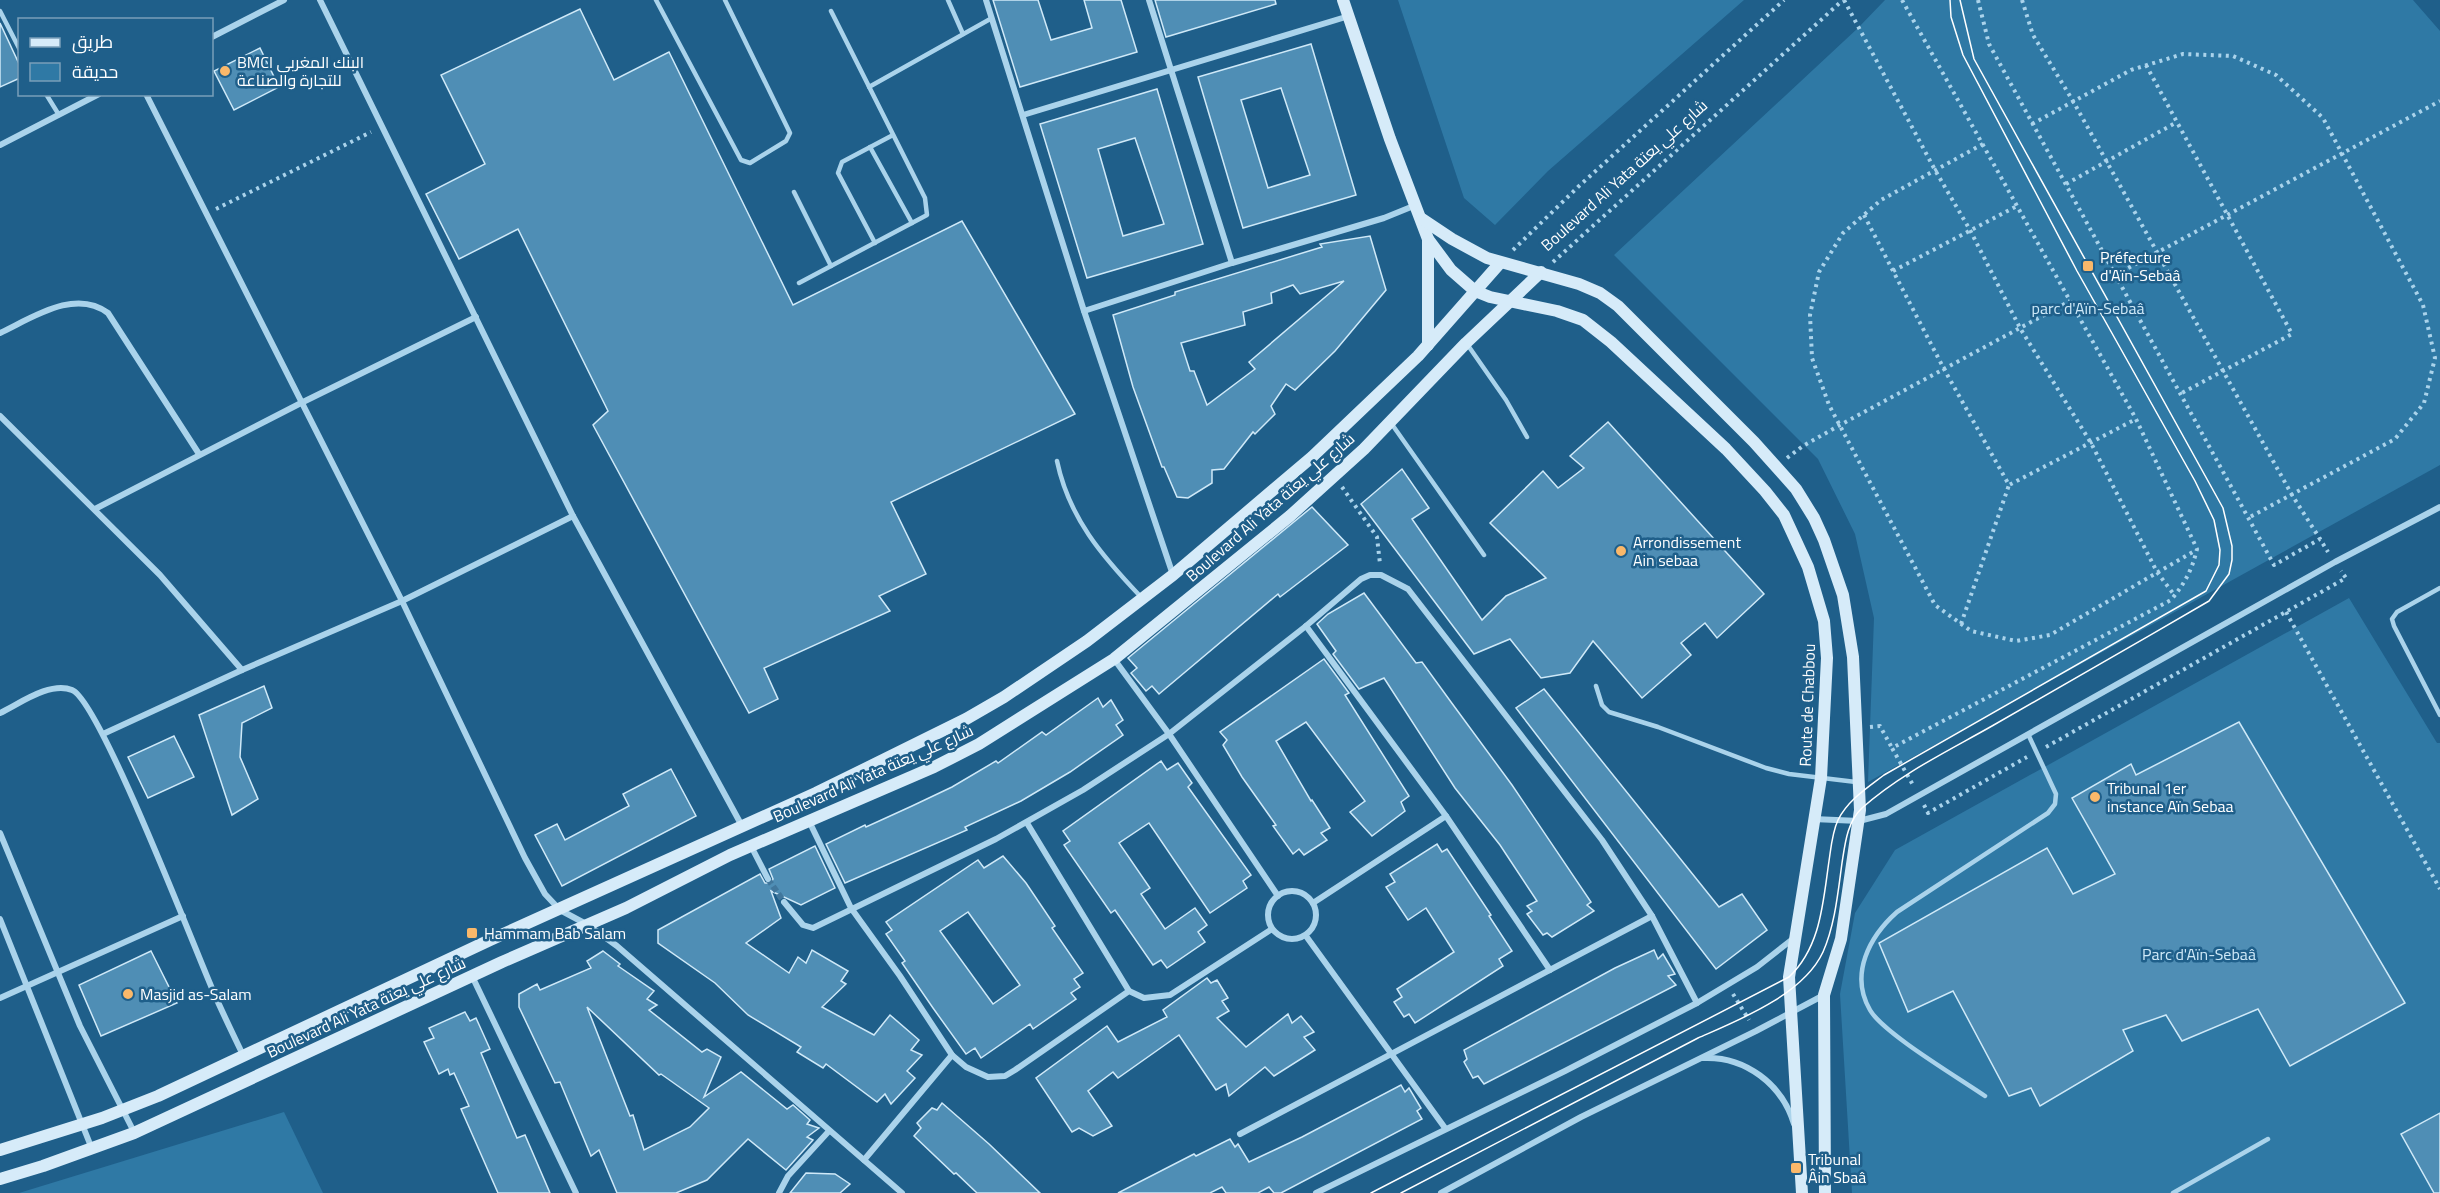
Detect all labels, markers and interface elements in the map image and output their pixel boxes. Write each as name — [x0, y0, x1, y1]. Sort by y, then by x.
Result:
legend — [18, 18, 213, 96]
text: طريق — [72, 28, 113, 55]
place label: BMCI البنك المغربي للتجارة والصناعة — [237, 50, 364, 92]
text: حديقة — [72, 58, 118, 85]
marker: BMCI البنك المغربي للتجارة والصناعة — [218, 64, 232, 78]
street label: Boulevard Ali Yata شارع علي يعتة — [1535, 93, 1714, 258]
place label: Préfecture d'Aïn-Sebaâ — [2100, 245, 2181, 287]
marker: Préfecture d'Aïn-Sebaâ — [2081, 259, 2095, 273]
park label: parc d'Aïn-Sebaâ — [2032, 296, 2144, 320]
street label: Boulevard Ali Yata شارع علي يعتة — [1180, 427, 1361, 589]
place label: Arrondissement Ain sebaa — [1633, 530, 1741, 572]
marker: Arrondissement Ain sebaa — [1614, 544, 1628, 558]
street label: Route de Chabbou — [1793, 643, 1821, 767]
street label: Boulevard Ali Yata شارع علي يعتة — [769, 718, 978, 830]
place label: Tribunal 1er instance Aïn Sebaa — [2107, 776, 2234, 818]
marker: Tribunal 1er instance Aïn Sebaa — [2088, 790, 2102, 804]
place label: Hammam Bab Salam — [484, 921, 626, 945]
marker: Hammam Bab Salam — [465, 926, 479, 940]
park label: Parc d'Aïn-Sebaâ — [2142, 942, 2256, 966]
street label: Boulevard Ali Yata شارع علي يعتة — [263, 950, 470, 1066]
place label: Masjid as-Salam — [140, 982, 252, 1006]
marker: Masjid as-Salam — [121, 987, 135, 1001]
place label: Tribunal Âin Sbaâ — [1808, 1147, 1866, 1189]
marker: Tribunal Âin Sbaâ — [1789, 1161, 1803, 1175]

